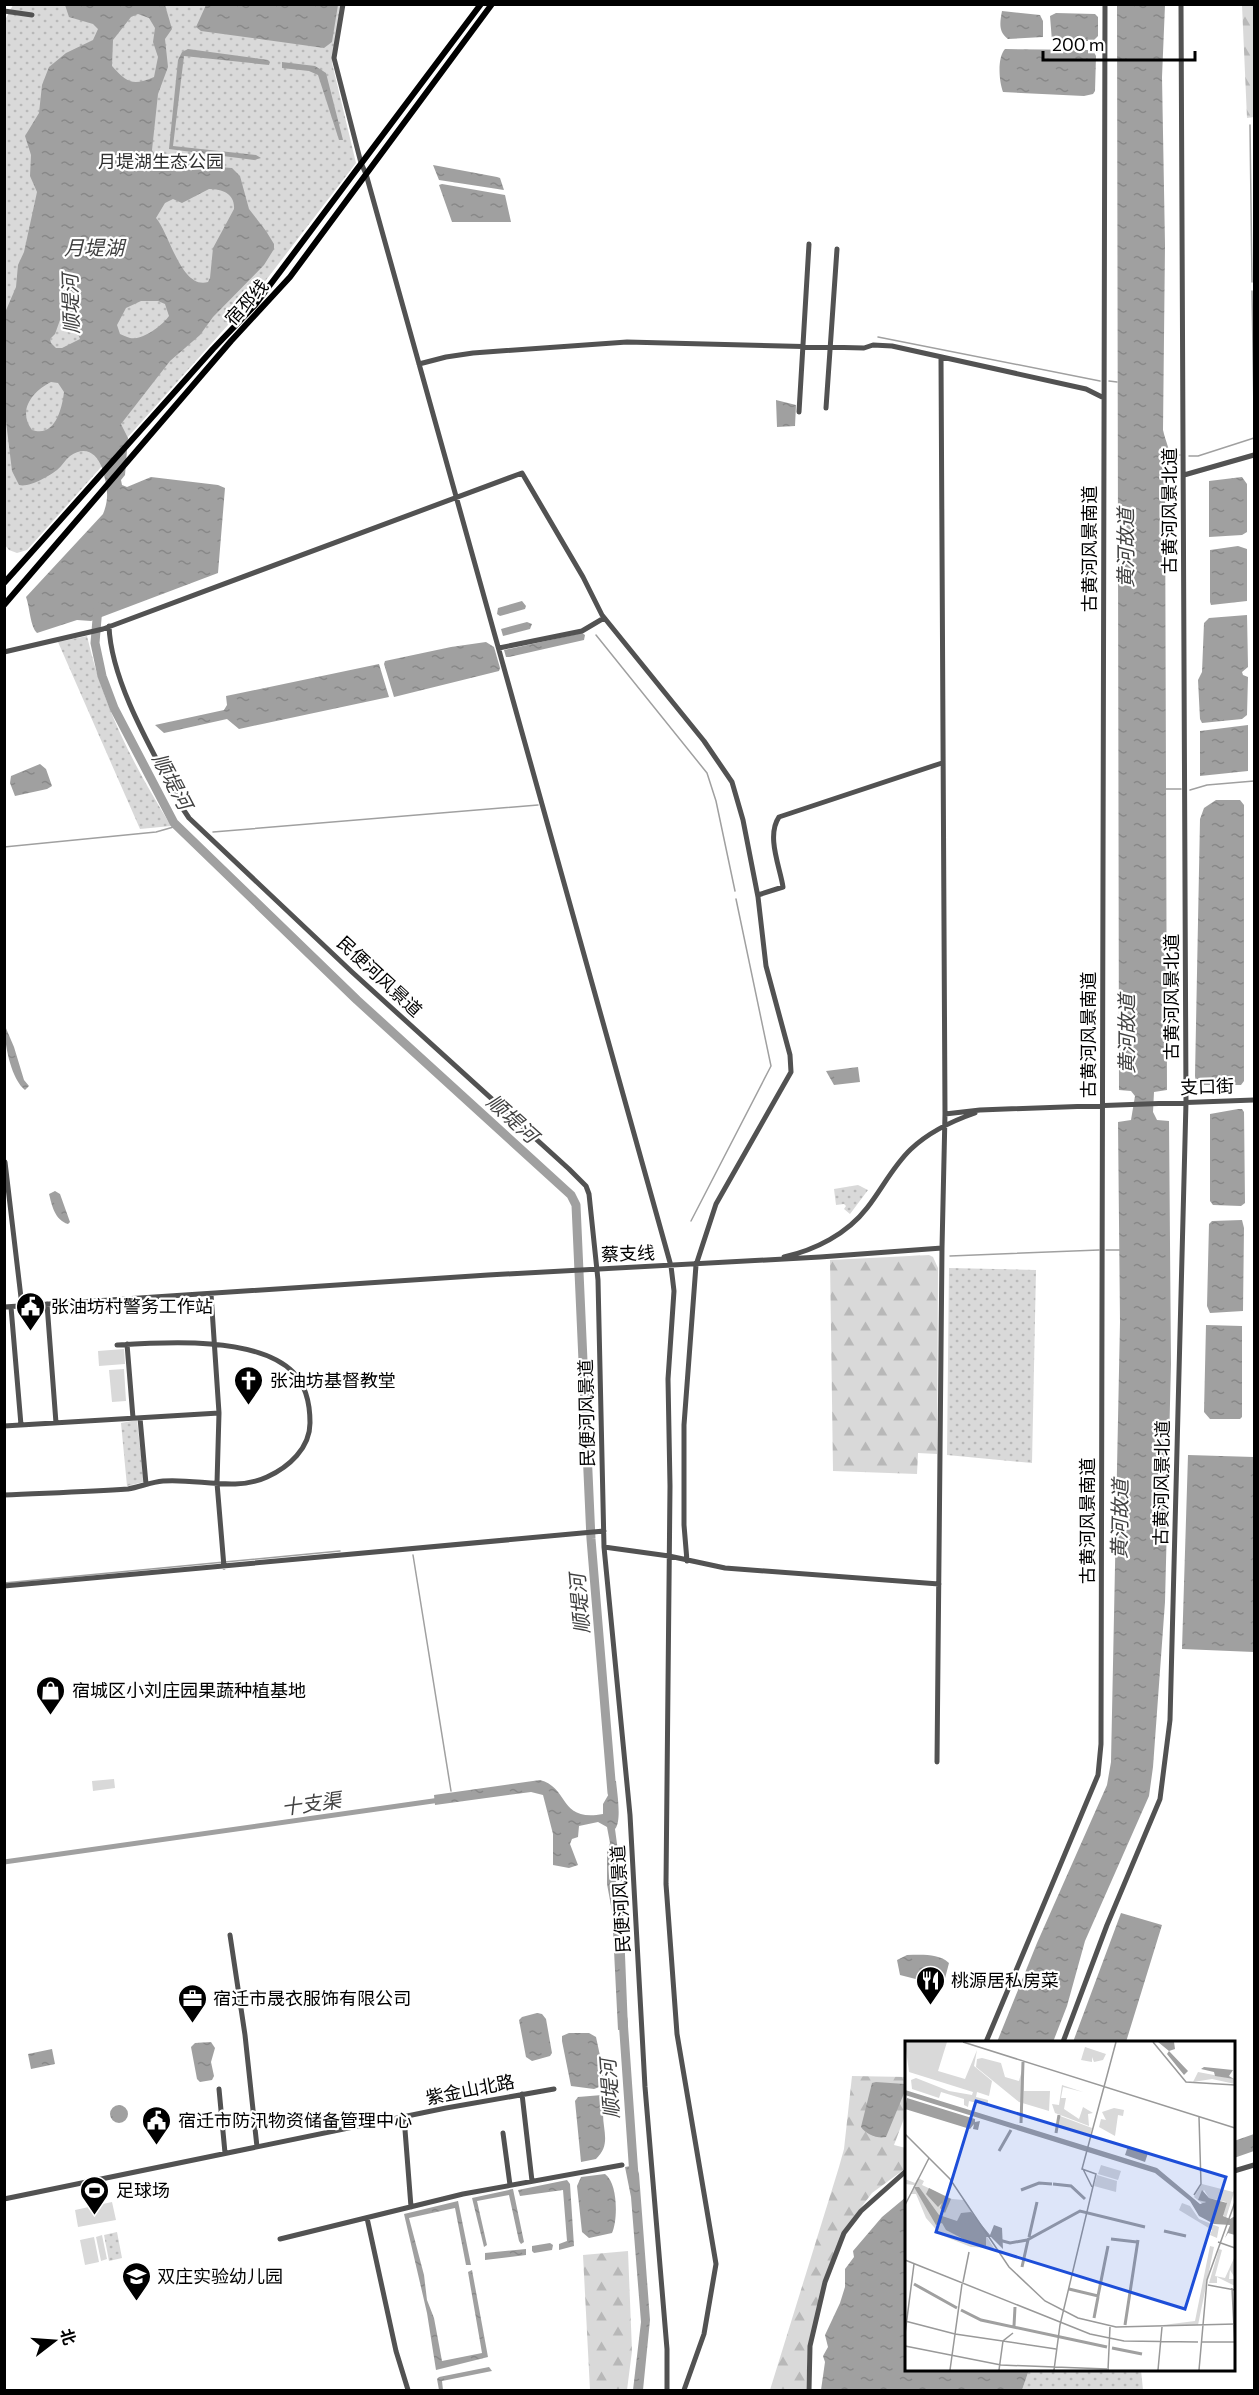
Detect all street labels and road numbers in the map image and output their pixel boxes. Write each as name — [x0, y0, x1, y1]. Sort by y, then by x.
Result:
street label: 宿邳线 — [220, 275, 272, 329]
street label: 古黄河风景北道 — [1158, 448, 1180, 574]
street label: 古黄河风景南道 — [1078, 486, 1100, 612]
street label: 民便河风景道 — [333, 931, 427, 1021]
street label: 古黄河风景北道 — [1160, 934, 1182, 1060]
street label: 古黄河风景南道 — [1077, 972, 1099, 1098]
street label: 支口街 — [1180, 1074, 1234, 1098]
street label: 蔡支线 — [601, 1241, 655, 1265]
street label: 民便河风景道 — [574, 1359, 598, 1467]
street label: 古黄河风景北道 — [1149, 1420, 1173, 1546]
street label: 古黄河风景南道 — [1076, 1458, 1098, 1584]
street label: 民便河风景道 — [606, 1844, 634, 1954]
street label: 紫金山北路 — [424, 2070, 516, 2108]

